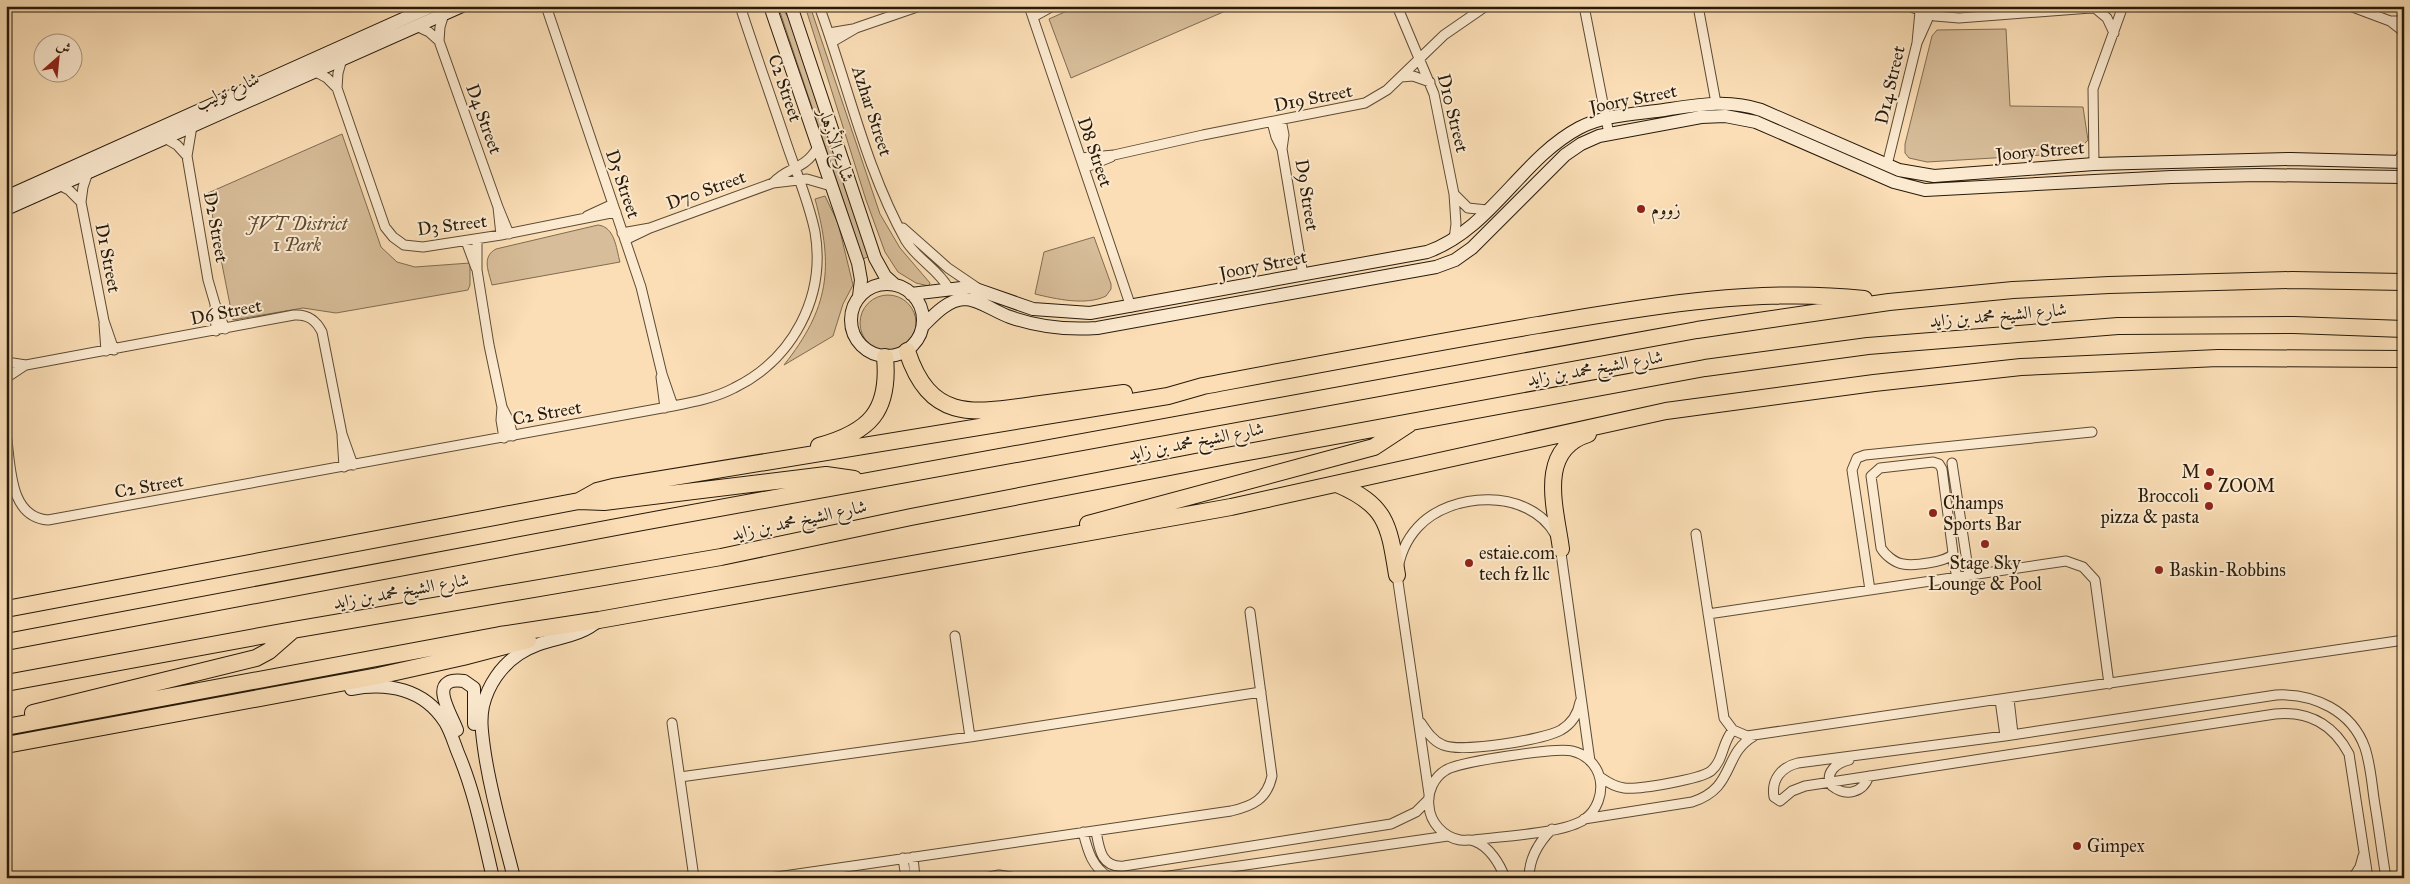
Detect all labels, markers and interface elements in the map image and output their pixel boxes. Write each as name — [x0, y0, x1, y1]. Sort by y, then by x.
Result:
north arrow — [32, 32, 82, 82]
text: ش — [54, 36, 74, 58]
street label: D14 Street — [1870, 43, 1910, 126]
street label: C2 Street — [763, 51, 807, 125]
street label: Azhar Street — [847, 62, 897, 159]
street label: شارع توليب — [191, 67, 264, 119]
street label: D10 Street — [1433, 71, 1474, 155]
street label: D19 Street — [1272, 80, 1355, 116]
street label: Joory Street — [1585, 80, 1680, 120]
street label: D4 Street — [461, 81, 507, 158]
street label: شارع الأزهار — [809, 102, 861, 186]
street label: D8 Street — [1073, 114, 1117, 190]
street label: Joory Street — [1993, 136, 2086, 167]
street label: D5 Street — [601, 147, 645, 222]
street label: D9 Street — [1290, 157, 1324, 233]
street label: D70 Street — [663, 165, 749, 215]
street label: D2 Street — [199, 190, 233, 265]
place label: زووم — [1651, 198, 1681, 225]
marker: زووم — [1635, 203, 1647, 215]
street label: D3 Street — [416, 210, 489, 240]
park label: JVT District 1 Park — [246, 213, 349, 256]
street label: D1 Street — [91, 222, 126, 295]
street label: Joory Street — [1215, 246, 1310, 286]
street label: D6 Street — [189, 294, 264, 330]
street label: شارع الشيخ محمد بن زايد — [1928, 298, 2068, 337]
street label: شارع الشيخ محمد بن زايد — [1525, 345, 1666, 396]
street label: C2 Street — [511, 396, 584, 430]
street label: شارع الشيخ محمد بن زايد — [1126, 417, 1267, 470]
place label: M — [2181, 461, 2200, 483]
marker: M — [2204, 466, 2216, 478]
street label: C2 Street — [113, 469, 186, 503]
place label: ZOOM — [2218, 475, 2275, 497]
marker: ZOOM — [2202, 480, 2214, 492]
place label: Broccoli pizza & pasta — [2100, 485, 2199, 528]
place label: Champs Sports Bar — [1943, 492, 2022, 535]
street label: شارع الشيخ محمد بن زايد — [729, 495, 870, 550]
marker: Broccoli pizza & pasta — [2203, 500, 2215, 512]
marker: Champs Sports Bar — [1927, 507, 1939, 519]
marker: Stage Sky Lounge & Pool — [1979, 538, 1991, 550]
place label: estaie.com tech fz llc — [1479, 542, 1555, 585]
place label: Stage Sky Lounge & Pool — [1928, 552, 2042, 596]
marker: estaie.com tech fz llc — [1463, 557, 1475, 569]
place label: Baskin-Robbins — [2169, 559, 2286, 581]
marker: Baskin-Robbins — [2153, 564, 2165, 576]
street label: شارع الشيخ محمد بن زايد — [331, 568, 472, 619]
place label: Gimpex — [2087, 835, 2145, 857]
marker: Gimpex — [2071, 840, 2083, 852]

